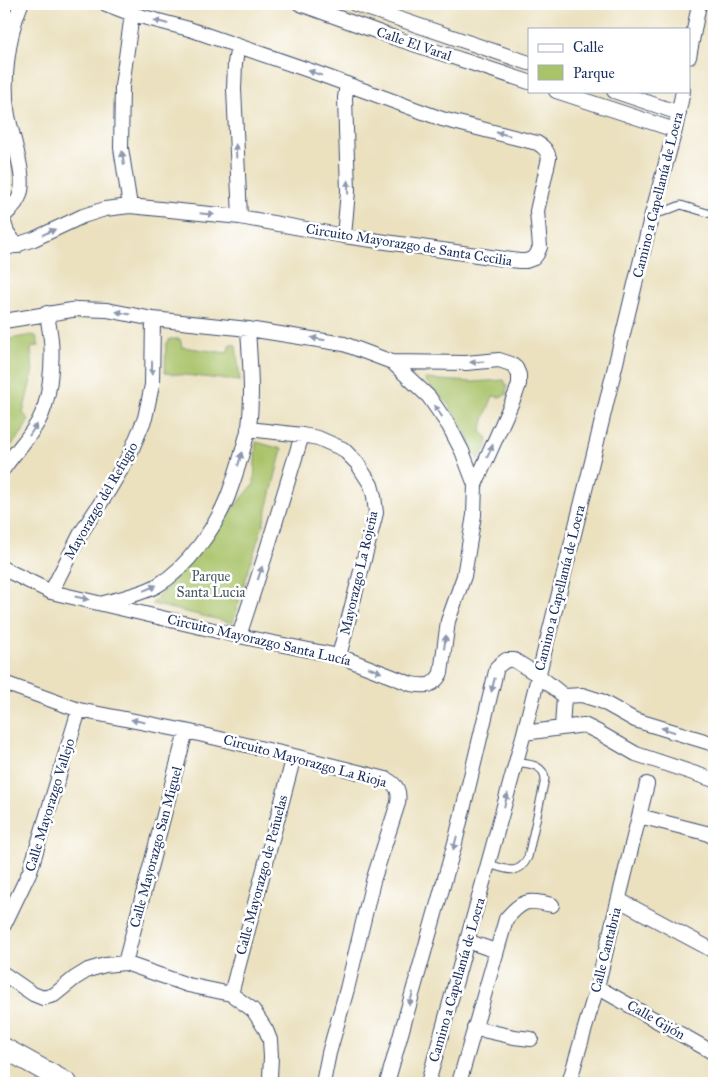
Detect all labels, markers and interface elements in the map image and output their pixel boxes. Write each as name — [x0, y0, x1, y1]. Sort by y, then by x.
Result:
one-way arrow — [154, 17, 169, 25]
street label: Calle El Varal — [374, 23, 454, 65]
legend — [528, 28, 690, 92]
text: Calle — [573, 38, 604, 56]
text: Parque — [573, 64, 615, 83]
one-way arrow — [308, 69, 323, 76]
street label: Camino a Capellanía de Loera — [629, 110, 687, 280]
one-way arrow — [495, 130, 510, 138]
one-way arrow — [232, 143, 240, 159]
one-way arrow — [119, 150, 127, 166]
one-way arrow — [344, 179, 352, 195]
one-way arrow — [199, 210, 215, 218]
street label: Circuito Mayorazgo de Santa Cecilia — [305, 220, 514, 270]
one-way arrow — [42, 228, 56, 236]
one-way arrow — [115, 309, 130, 317]
one-way arrow — [310, 335, 326, 343]
one-way arrow — [469, 359, 485, 367]
one-way arrow — [148, 360, 156, 376]
one-way arrow — [433, 404, 443, 418]
one-way arrow — [29, 423, 38, 436]
street label: Mayorazgo del Refugio — [60, 439, 142, 563]
one-way arrow — [487, 444, 495, 458]
one-way arrow — [236, 451, 244, 467]
street label: Camino a Capellanía de Loera — [531, 503, 589, 673]
street label: Mayorazgo La Rojeña — [336, 509, 382, 637]
one-way arrow — [256, 565, 264, 580]
park label: Parque Santa Lucia — [177, 568, 245, 601]
one-way arrow — [143, 584, 157, 592]
one-way arrow — [74, 594, 89, 602]
street label: Circuito Mayorazgo Santa Lucía — [166, 611, 352, 669]
one-way arrow — [442, 634, 450, 650]
one-way arrow — [368, 666, 383, 674]
one-way arrow — [489, 677, 497, 692]
one-way arrow — [130, 717, 146, 725]
one-way arrow — [660, 726, 675, 733]
street label: Circuito Mayorazgo La Rioja — [222, 731, 389, 791]
street label: Calle Mayorazgo Vallejo — [22, 736, 78, 874]
street label: Calle Mayorazgo San Miguel — [126, 764, 186, 930]
one-way arrow — [502, 792, 510, 807]
street label: Calle Mayorazgo de Peñuelas — [232, 793, 292, 957]
one-way arrow — [451, 835, 459, 850]
street label: Camino a Capellanía de Loera — [425, 896, 489, 1064]
street label: Calle Cantabria — [587, 905, 625, 994]
one-way arrow — [407, 992, 415, 1007]
street label: Calle Gijón — [624, 997, 688, 1044]

